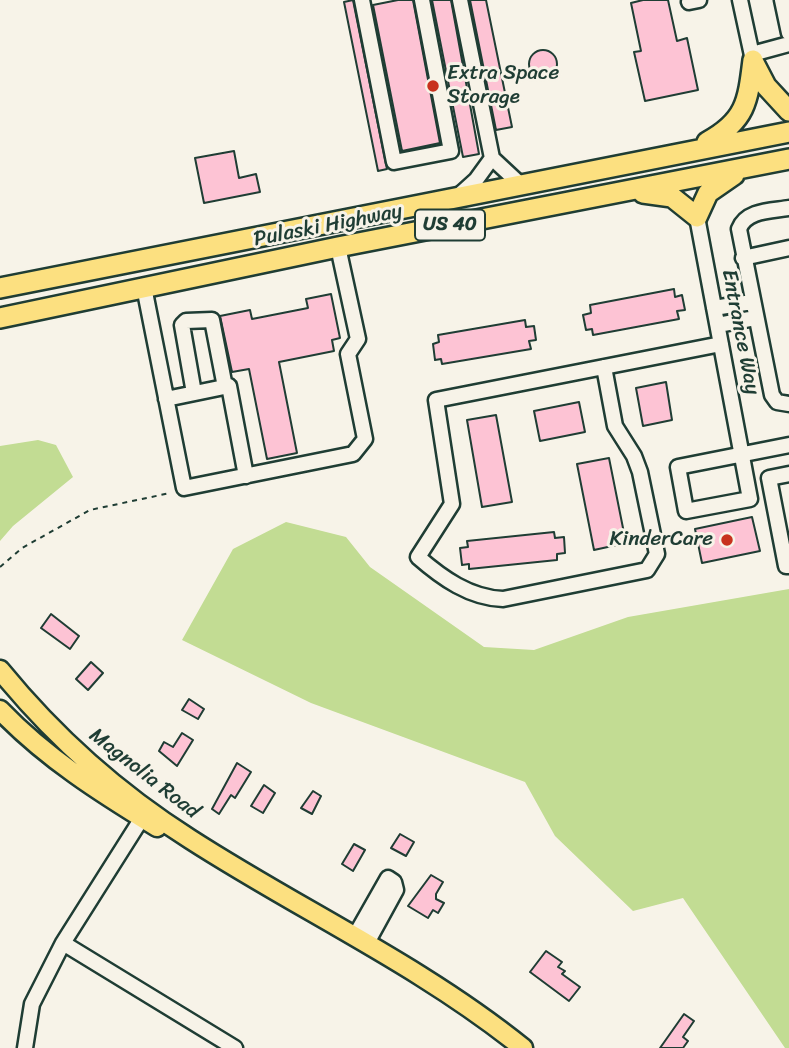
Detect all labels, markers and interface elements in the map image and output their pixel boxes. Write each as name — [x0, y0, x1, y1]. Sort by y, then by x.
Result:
place label: Extra Space Storage — [447, 61, 559, 111]
marker: Extra Space Storage — [425, 78, 441, 94]
street label: Pulaski Highway — [252, 199, 404, 253]
road number: US 40 — [415, 210, 485, 241]
street label: Entrance Way — [716, 267, 764, 397]
place label: KinderCare — [610, 527, 713, 553]
marker: KinderCare — [719, 532, 735, 548]
street label: Magnolia Road — [84, 723, 204, 825]

